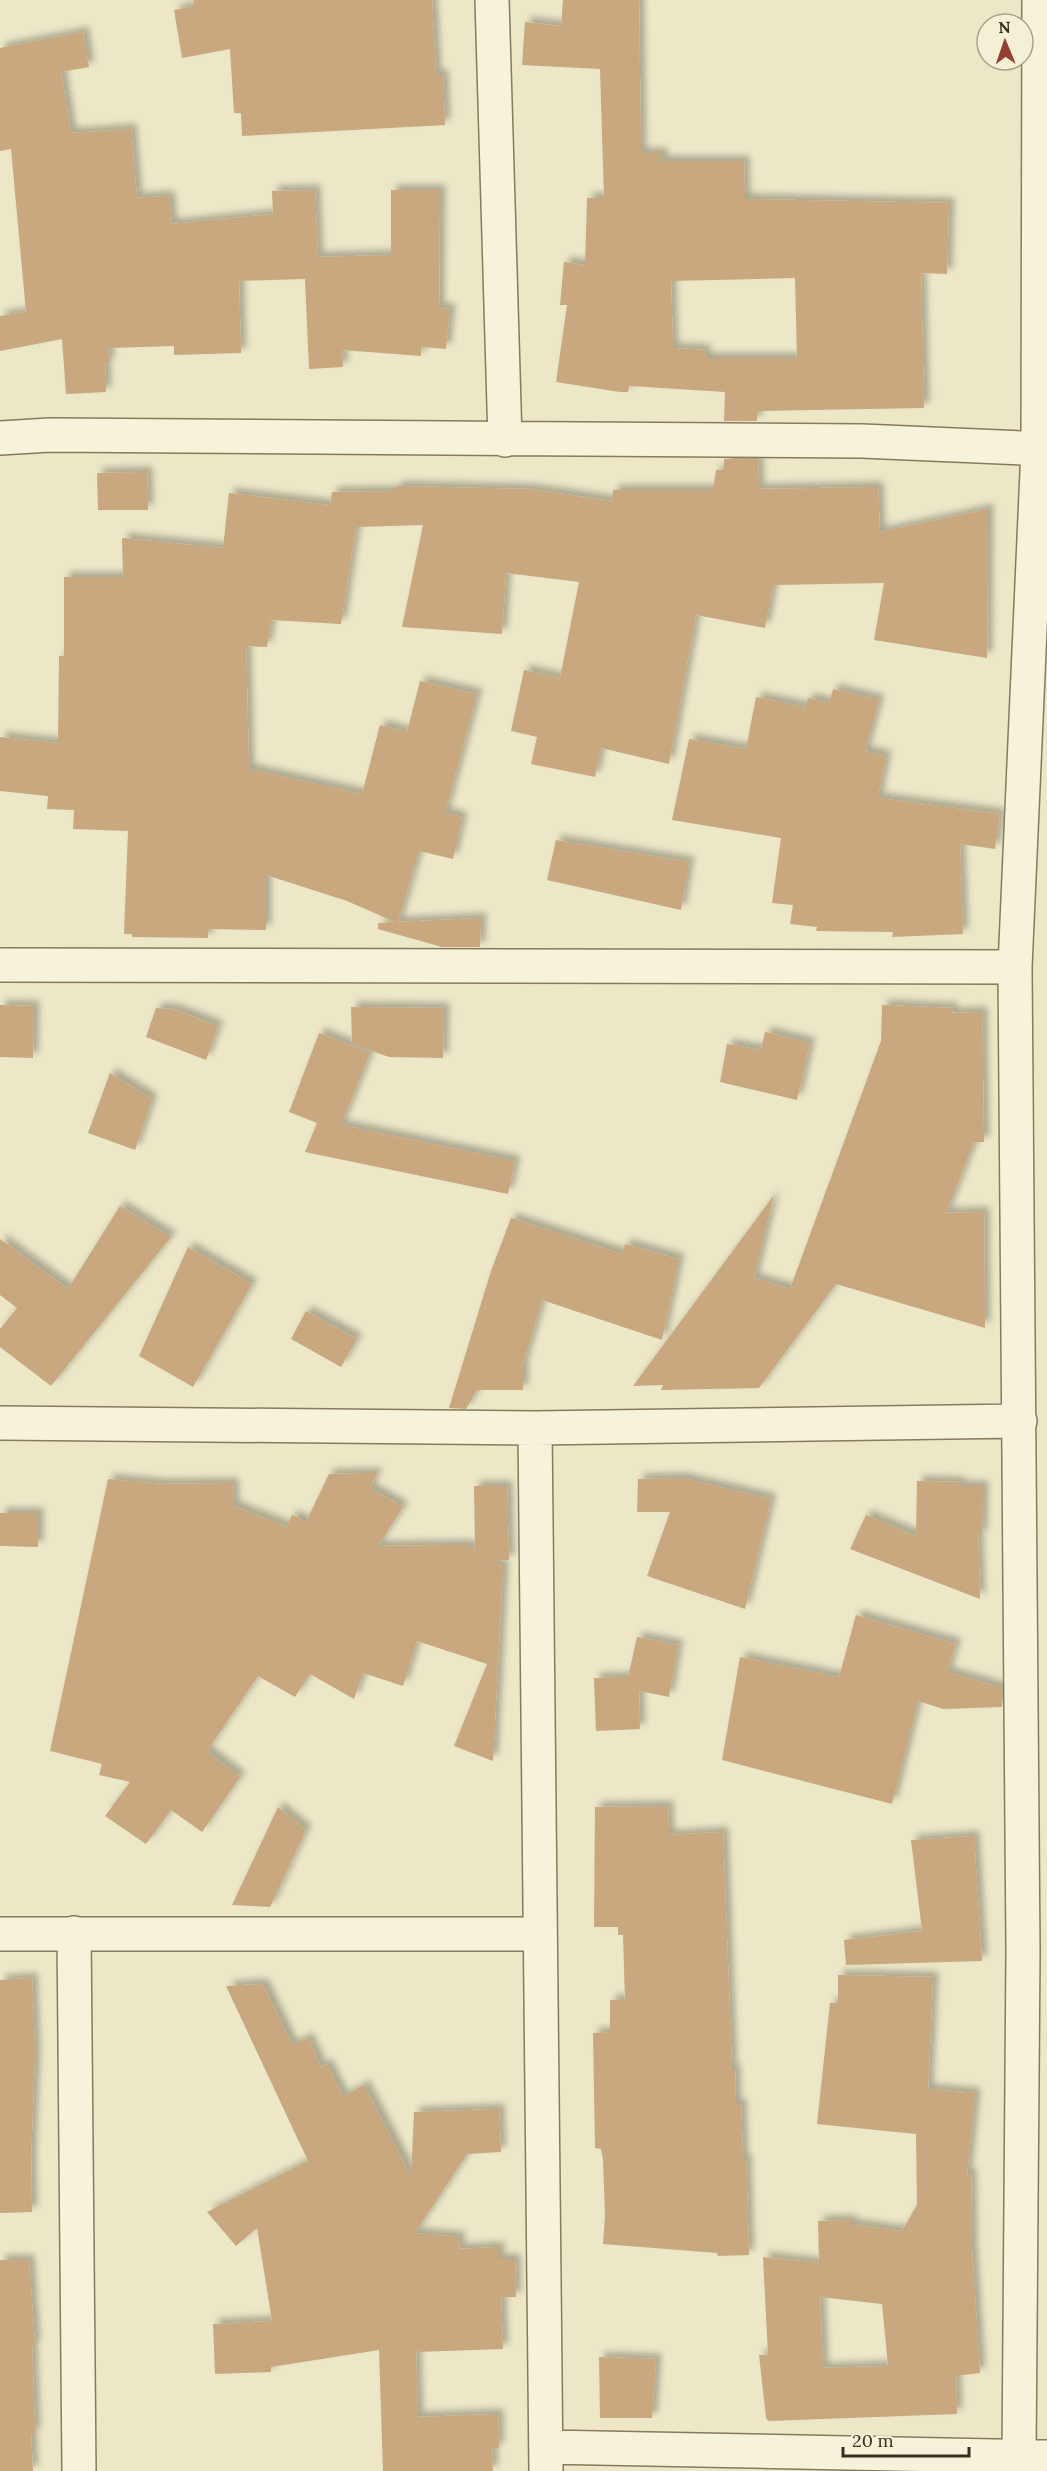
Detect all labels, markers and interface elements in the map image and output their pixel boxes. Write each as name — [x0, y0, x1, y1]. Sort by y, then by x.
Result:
north arrow — [975, 12, 1035, 72]
text: N — [998, 17, 1011, 37]
scale bar — [843, 2420, 969, 2458]
text: 20 m — [852, 2429, 894, 2452]

